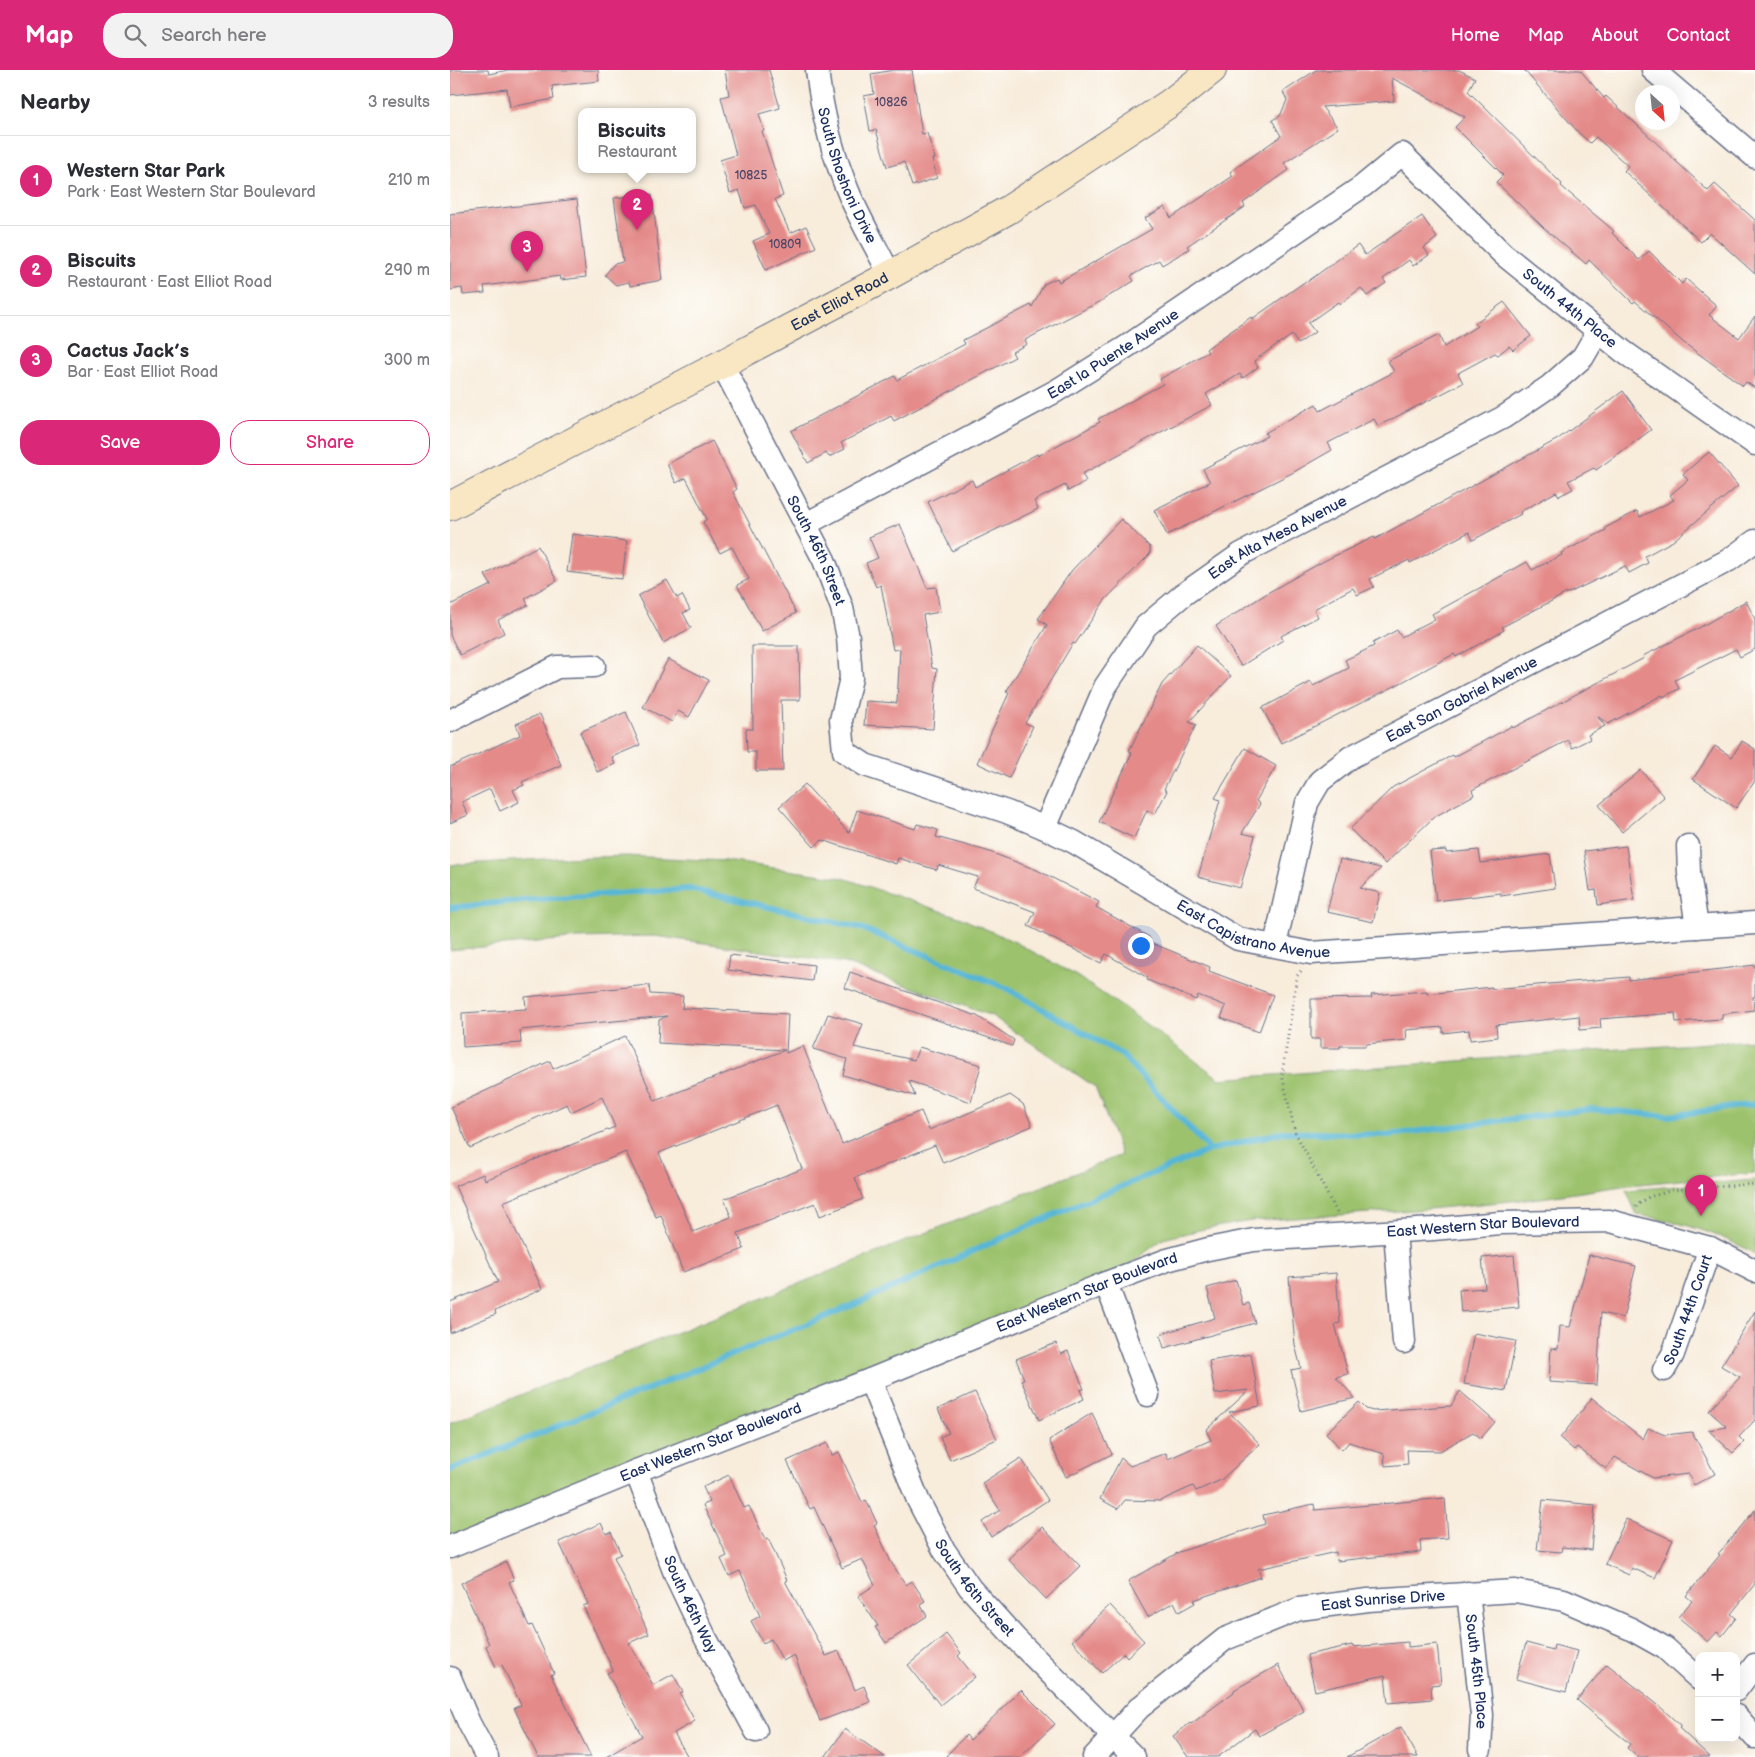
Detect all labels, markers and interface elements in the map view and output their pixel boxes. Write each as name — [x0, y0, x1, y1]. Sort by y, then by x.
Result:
search box — [103, 13, 453, 58]
text: Map — [25, 21, 73, 50]
icon: search — [121, 21, 149, 49]
text: Search here — [161, 24, 267, 47]
text: Home — [1451, 25, 1500, 46]
text: Map — [1528, 25, 1564, 46]
text: About — [1592, 25, 1639, 46]
text: Contact — [1667, 25, 1730, 46]
north arrow — [1635, 85, 1680, 130]
text: Nearby — [20, 90, 90, 115]
text: 3 results — [368, 93, 430, 112]
house number: 10826 — [874, 95, 908, 110]
street label: South Shoshoni Drive — [813, 106, 881, 247]
popup — [578, 108, 696, 173]
text: Biscuits — [597, 120, 666, 143]
text: Restaurant — [597, 143, 677, 162]
text: Western Star Park — [67, 160, 225, 183]
house number: 10825 — [735, 168, 767, 183]
text: 1 — [33, 171, 39, 190]
text: 210 m — [388, 171, 430, 190]
text: Park · East Western Star Boulevard — [67, 183, 316, 202]
pin: 2 — [621, 189, 653, 230]
pin: 3 — [511, 231, 543, 272]
house number: 10809 — [769, 237, 801, 252]
text: Biscuits — [67, 250, 136, 273]
text: 2 — [31, 261, 41, 280]
text: 290 m — [384, 261, 430, 280]
street label: South 44th Place — [1518, 265, 1621, 353]
street label: East Elliot Road — [788, 268, 892, 336]
text: Restaurant · East Elliot Road — [67, 273, 272, 292]
street label: East la Puente Avenue — [1044, 305, 1183, 404]
text: Cactus Jack’s — [67, 340, 189, 363]
text: 3 — [31, 351, 41, 370]
text: 300 m — [384, 351, 430, 370]
text: Bar · East Elliot Road — [67, 363, 218, 382]
button: Save — [20, 420, 220, 465]
button: Share — [230, 420, 430, 465]
street label: East Alta Mesa Avenue — [1205, 491, 1350, 584]
street label: South 46th Street — [782, 492, 849, 608]
street label: East San Gabriel Avenue — [1383, 652, 1541, 747]
street label: East Capistrano Avenue — [1173, 896, 1331, 963]
your location — [1128, 933, 1154, 959]
pin: 1 — [1685, 1175, 1717, 1216]
street label: East Western Star Boulevard — [1386, 1213, 1580, 1242]
street label: East Western Star Boulevard — [994, 1249, 1180, 1337]
street label: South 44th Court — [1660, 1252, 1717, 1369]
street label: East Western Star Boulevard — [617, 1399, 804, 1487]
street label: South 46th Street — [930, 1536, 1018, 1641]
street label: South 46th Way — [659, 1553, 721, 1657]
street label: East Sunrise Drive — [1320, 1586, 1446, 1616]
street label: South 45th Place — [1460, 1613, 1491, 1730]
map controls — [1695, 1652, 1740, 1742]
button: + — [1695, 1652, 1740, 1697]
button: − — [1695, 1697, 1740, 1742]

